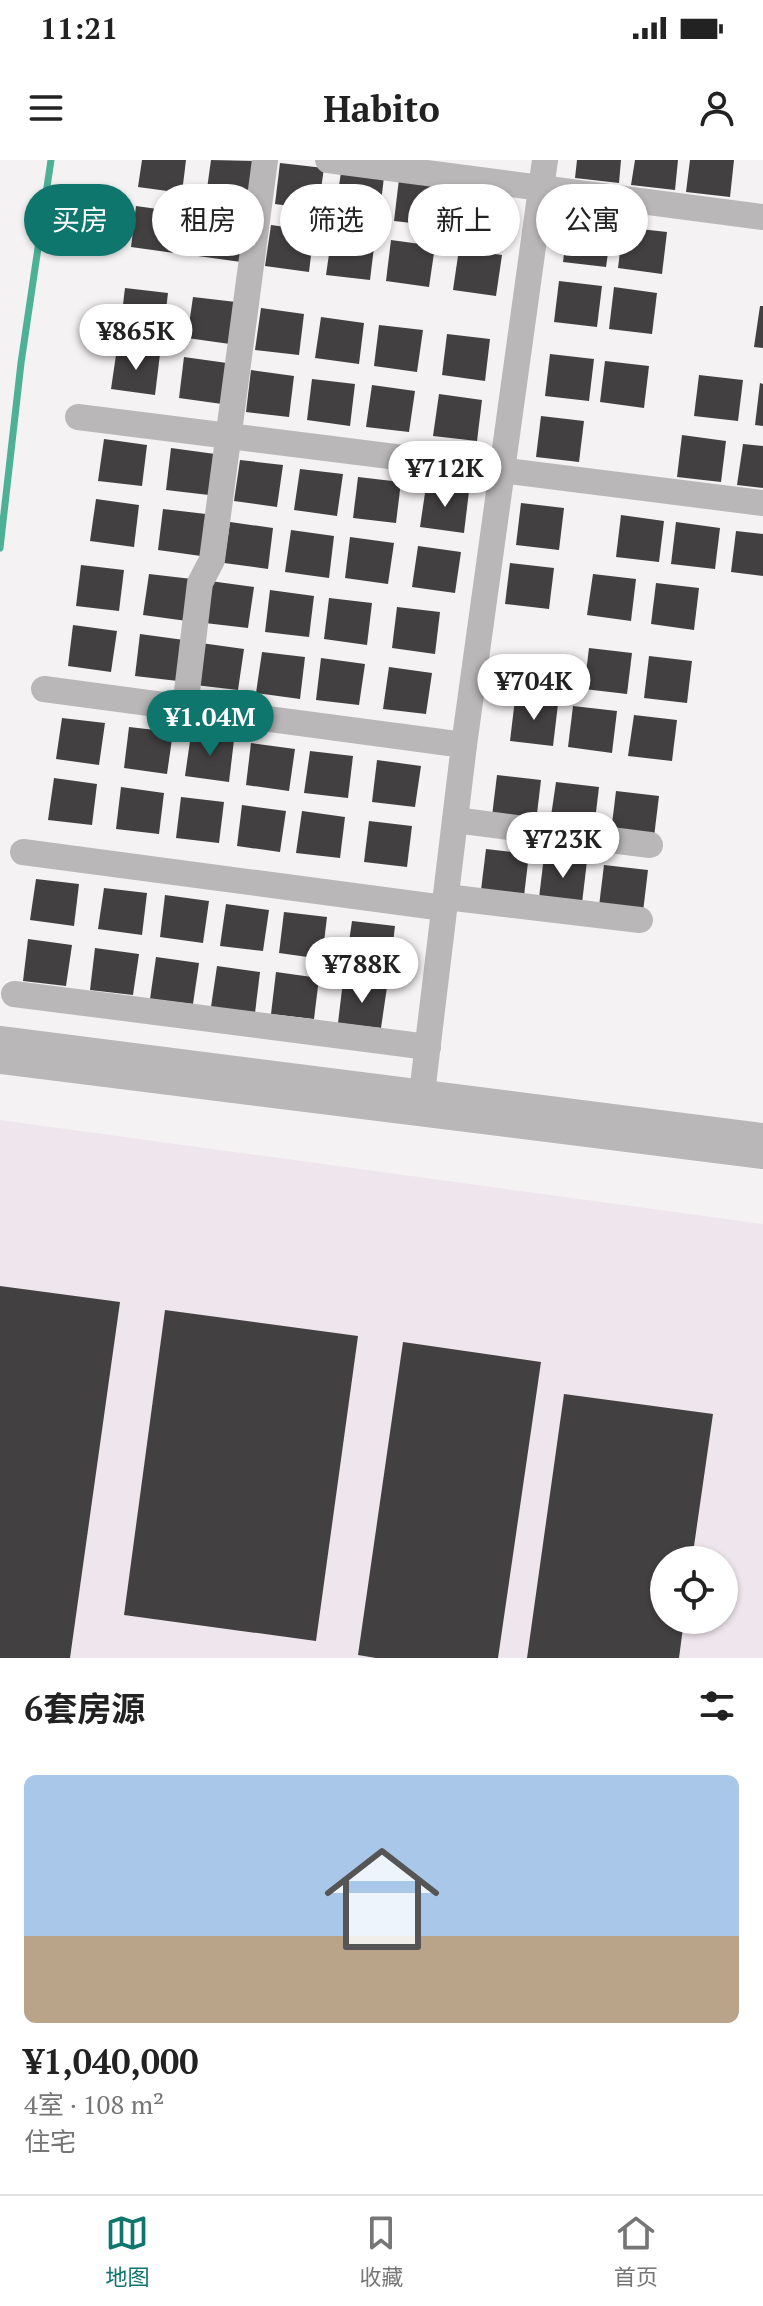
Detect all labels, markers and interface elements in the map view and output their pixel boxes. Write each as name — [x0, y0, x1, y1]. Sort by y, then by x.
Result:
text: 11:21 — [40, 8, 118, 48]
text: Habito — [323, 85, 440, 132]
icon: menu — [24, 86, 68, 130]
icon: person — [695, 86, 739, 130]
chip: 买房 — [24, 184, 136, 256]
chip: 租房 — [152, 184, 264, 256]
chip: 筛选 — [280, 184, 392, 256]
chip: 新上 — [408, 184, 520, 256]
chip: 公寓 — [536, 184, 648, 256]
pin: ¥865K — [80, 304, 192, 372]
text: ¥865K — [97, 313, 175, 347]
pin: ¥712K — [389, 441, 501, 509]
text: ¥712K — [406, 450, 484, 484]
pin: ¥704K — [478, 654, 590, 722]
text: ¥704K — [495, 663, 573, 697]
pin: ¥1.04M — [145, 690, 275, 758]
text: ¥1.04M — [165, 699, 255, 733]
pin: ¥723K — [507, 812, 619, 880]
text: ¥723K — [524, 821, 602, 855]
pin: ¥788K — [306, 937, 418, 1005]
text: ¥788K — [323, 946, 401, 980]
map controls — [650, 1546, 738, 1634]
button: locate — [650, 1546, 738, 1634]
icon: filters — [695, 1684, 739, 1728]
text: 6套房源 — [24, 1686, 145, 1731]
icon: home — [310, 1827, 454, 1971]
text: ¥1,040,000 — [24, 2039, 199, 2084]
text: 4室 · 108 m² — [24, 2087, 164, 2121]
text: 住宅 — [24, 2124, 76, 2158]
tab: 地图 — [105, 2211, 149, 2291]
tab: 收藏 — [359, 2211, 404, 2291]
tab: 首页 — [614, 2211, 658, 2291]

